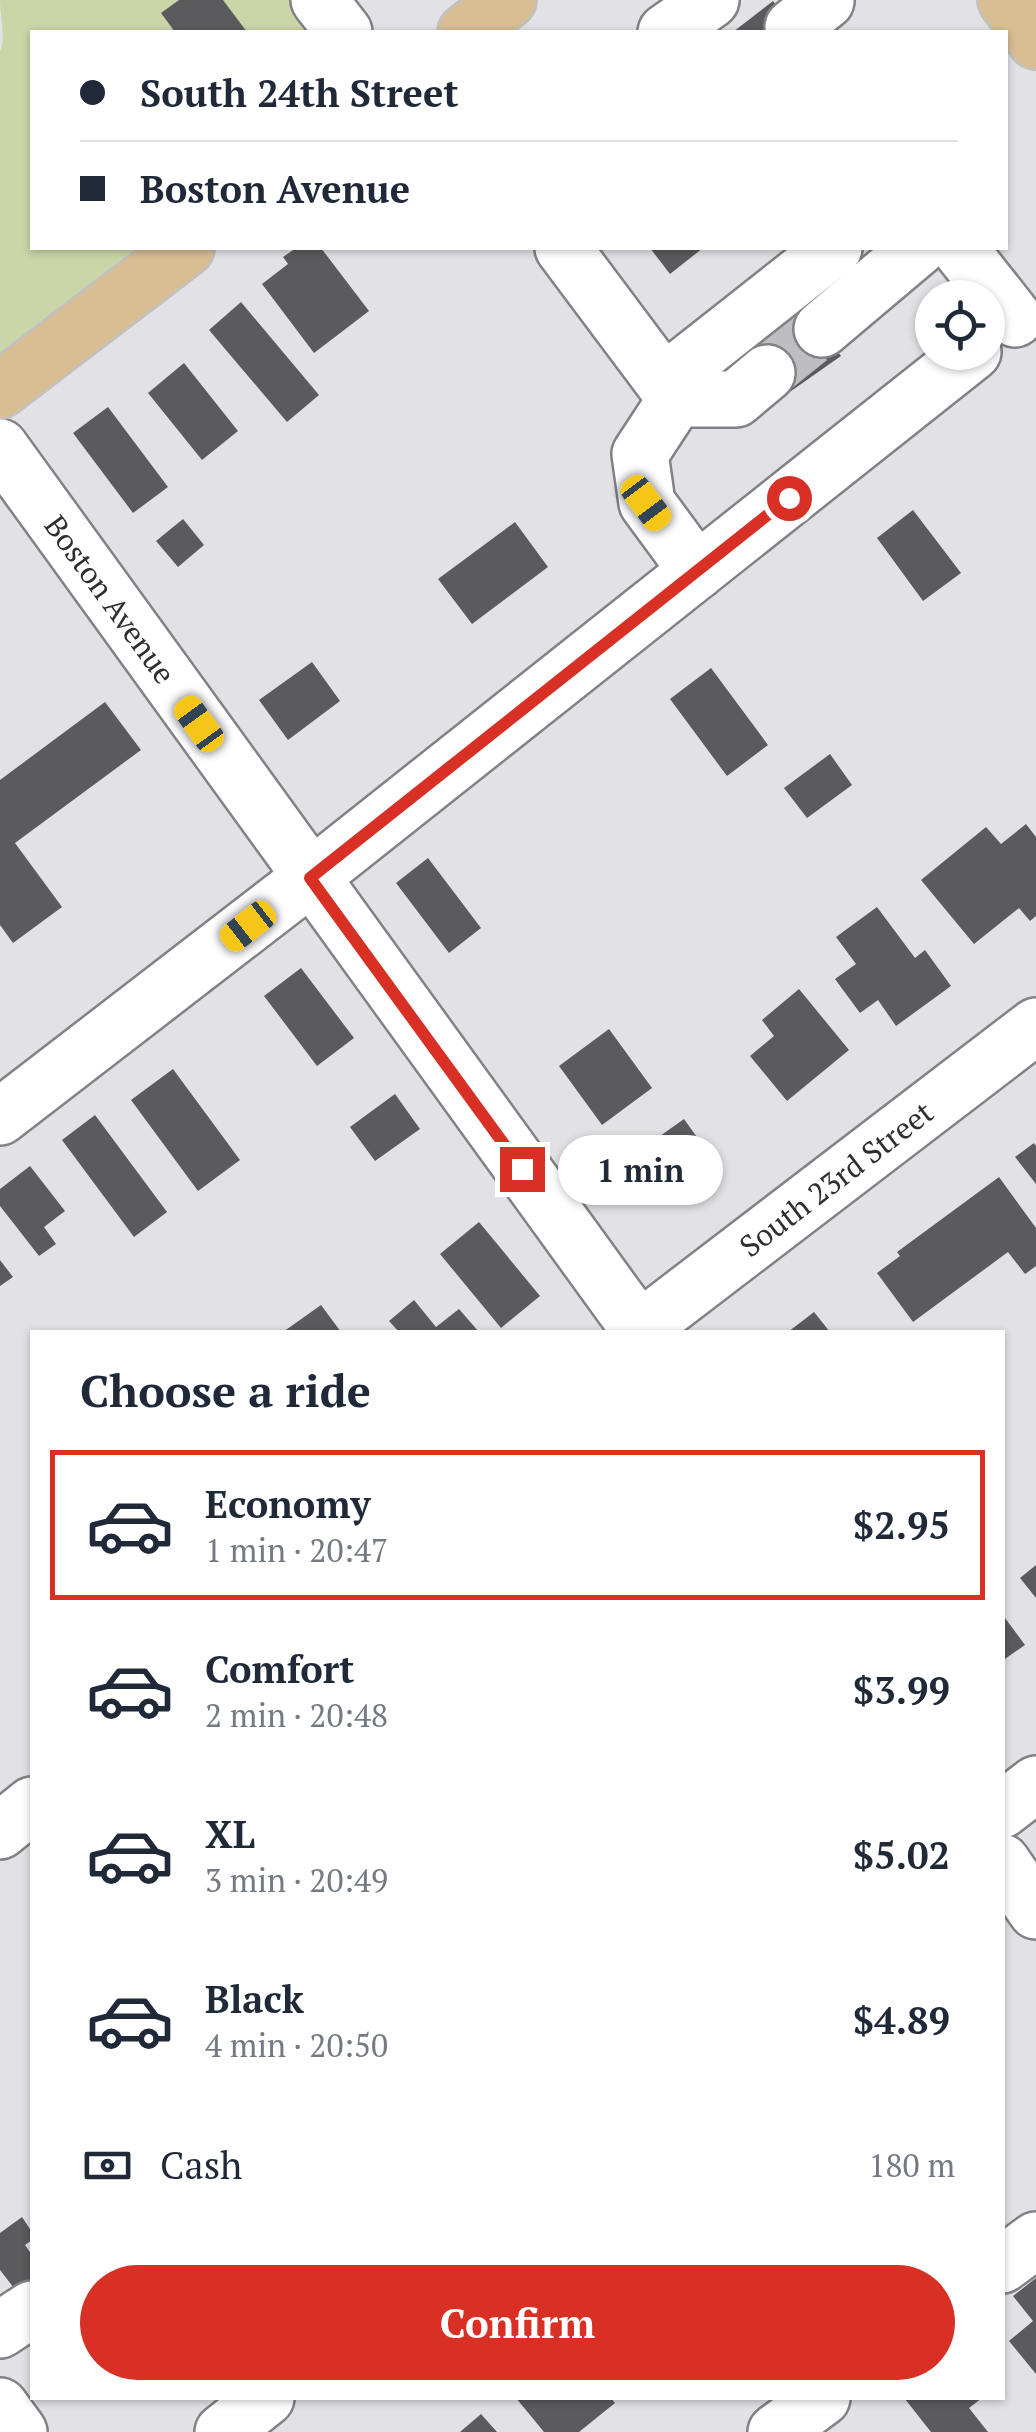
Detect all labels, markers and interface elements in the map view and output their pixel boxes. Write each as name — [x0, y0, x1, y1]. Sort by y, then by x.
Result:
text: South 24th Street — [140, 68, 459, 118]
text: Boston Avenue — [140, 164, 410, 214]
map controls — [915, 280, 1005, 370]
button: locate — [915, 280, 1005, 370]
car — [616, 470, 676, 536]
route start — [767, 476, 812, 521]
street label: Boston Avenue — [36, 507, 185, 691]
car — [169, 691, 229, 757]
car — [215, 896, 281, 956]
street label: South 23rd Street — [731, 1092, 941, 1266]
callout: 1 min — [557, 1134, 722, 1204]
route end — [500, 1147, 545, 1192]
text: 1 min — [597, 1149, 684, 1191]
text: Choose a ride — [80, 1360, 371, 1420]
text: Economy — [205, 1479, 371, 1529]
icon: car — [85, 1480, 175, 1570]
text: $2.95 — [853, 1500, 950, 1550]
text: 1 min · 20:47 — [205, 1529, 388, 1571]
text: Comfort — [205, 1644, 354, 1694]
icon: car — [85, 1645, 175, 1735]
text: $3.99 — [853, 1665, 950, 1715]
text: 2 min · 20:48 — [205, 1694, 388, 1736]
text: XL — [205, 1809, 255, 1859]
icon: car — [85, 1810, 175, 1900]
text: $5.02 — [853, 1830, 950, 1880]
text: 3 min · 20:49 — [205, 1859, 388, 1901]
text: Black — [205, 1974, 304, 2024]
icon: car — [85, 1975, 175, 2065]
text: $4.89 — [853, 1995, 950, 2045]
text: 4 min · 20:50 — [205, 2024, 388, 2066]
icon: cash — [80, 2138, 135, 2193]
text: Cash — [160, 2140, 242, 2190]
text: 180 m — [868, 2144, 955, 2186]
button: Confirm — [80, 2265, 955, 2380]

